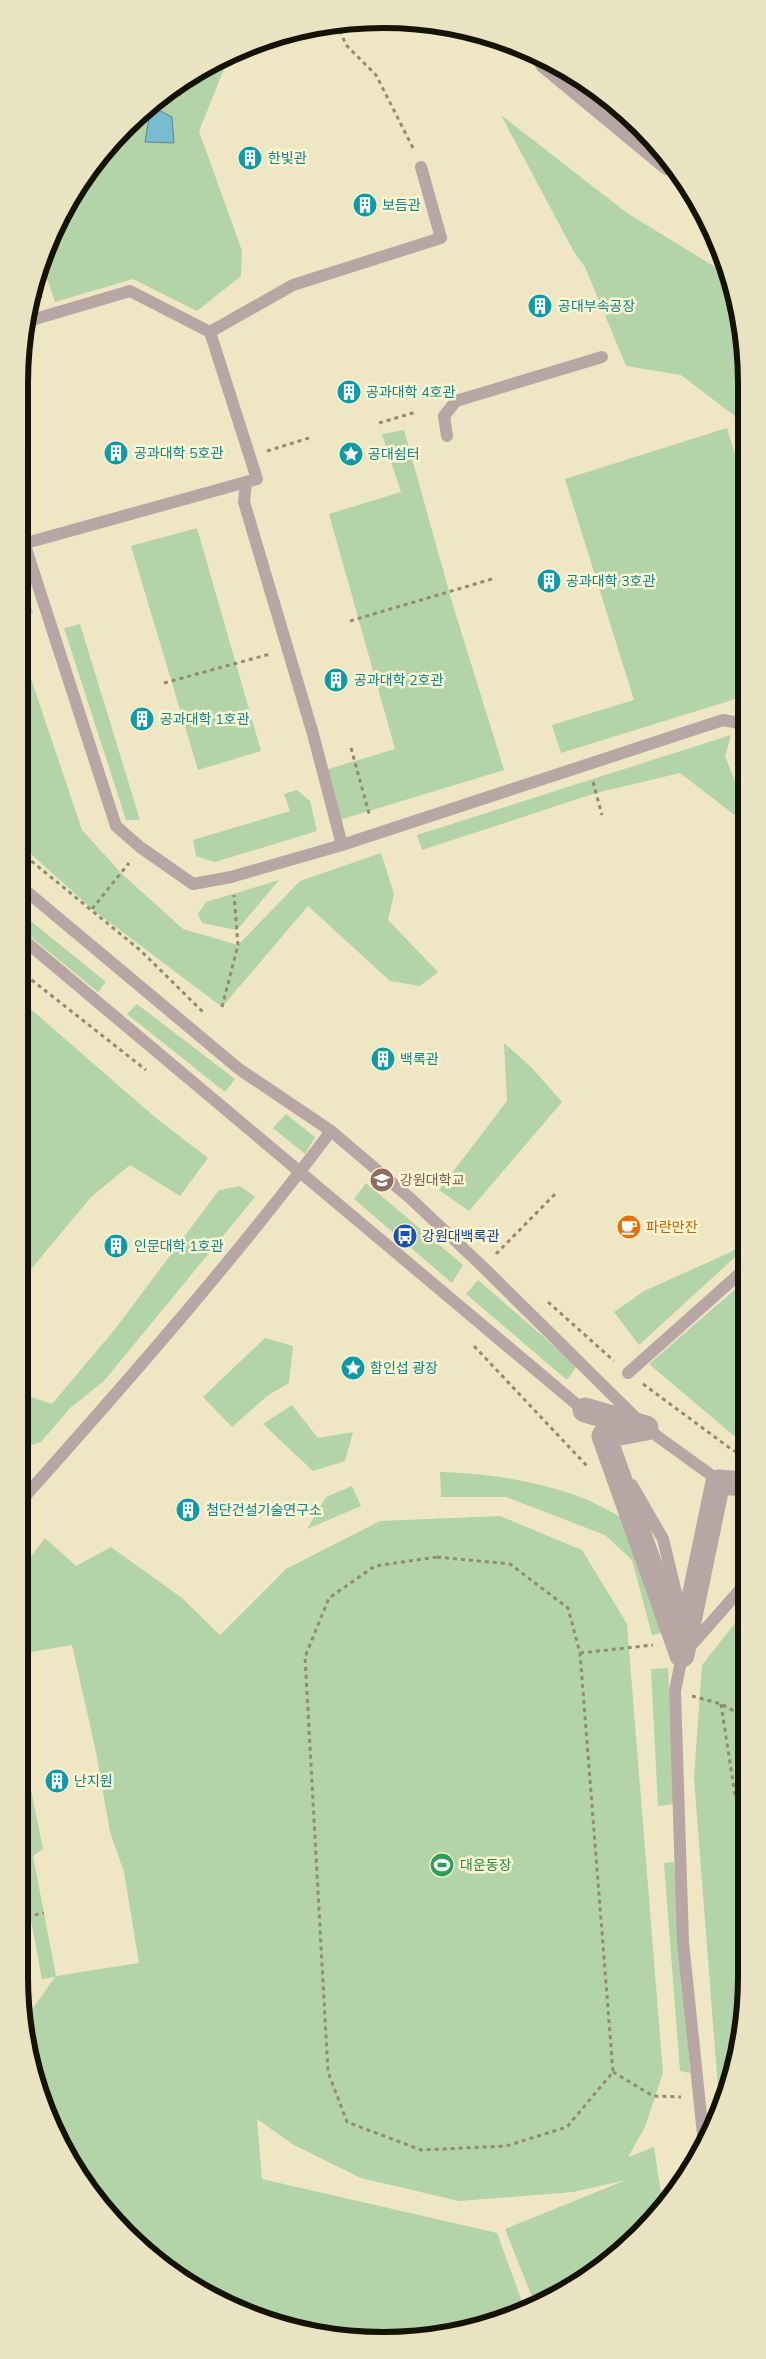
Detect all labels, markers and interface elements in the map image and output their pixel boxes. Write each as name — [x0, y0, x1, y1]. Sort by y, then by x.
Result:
building icon: 한빛관 — [237, 145, 263, 171]
place label: 한빛관 — [268, 149, 307, 167]
building icon: 보듬관 — [352, 192, 378, 218]
place label: 보듬관 — [382, 196, 421, 214]
building icon: 공대부속공장 — [527, 293, 553, 319]
place label: 공대부속공장 — [558, 297, 635, 315]
building icon: 공과대학 4호관 — [336, 379, 362, 405]
place label: 공과대학 4호관 — [366, 383, 455, 401]
building icon: 공과대학 5호관 — [103, 440, 129, 466]
place icon: 공대쉼터 — [338, 441, 364, 467]
place label: 공과대학 5호관 — [134, 444, 223, 462]
place label: 공대쉼터 — [368, 445, 420, 463]
building icon: 공과대학 3호관 — [536, 568, 562, 594]
place label: 공과대학 3호관 — [566, 572, 655, 590]
building icon: 공과대학 2호관 — [323, 667, 349, 693]
place label: 공과대학 2호관 — [354, 671, 443, 689]
building icon: 공과대학 1호관 — [129, 706, 155, 732]
place label: 공과대학 1호관 — [160, 710, 249, 728]
building icon: 백록관 — [370, 1046, 396, 1072]
place label: 백록관 — [400, 1050, 439, 1068]
school or university icon: 강원대학교 — [369, 1167, 395, 1193]
place label: 강원대학교 — [400, 1171, 465, 1189]
cafe icon: 파란만잔 — [616, 1214, 642, 1240]
place label: 파란만잔 — [646, 1218, 698, 1236]
bus stop icon: 강원대백록관 — [392, 1223, 418, 1249]
place label: 강원대백록관 — [422, 1227, 499, 1245]
building icon: 인문대학 1호관 — [103, 1233, 129, 1259]
place label: 인문대학 1호관 — [134, 1237, 223, 1255]
place icon: 함인섭 광장 — [340, 1355, 366, 1381]
place label: 함인섭 광장 — [370, 1359, 438, 1377]
building icon: 첨단건설기술연구소 — [175, 1497, 201, 1523]
place label: 첨단건설기술연구소 — [206, 1501, 322, 1519]
building icon: 난지원 — [44, 1768, 70, 1794]
place label: 난지원 — [74, 1772, 113, 1790]
sports icon: 대운동장 — [429, 1852, 455, 1878]
place label: 대운동장 — [460, 1856, 512, 1874]

